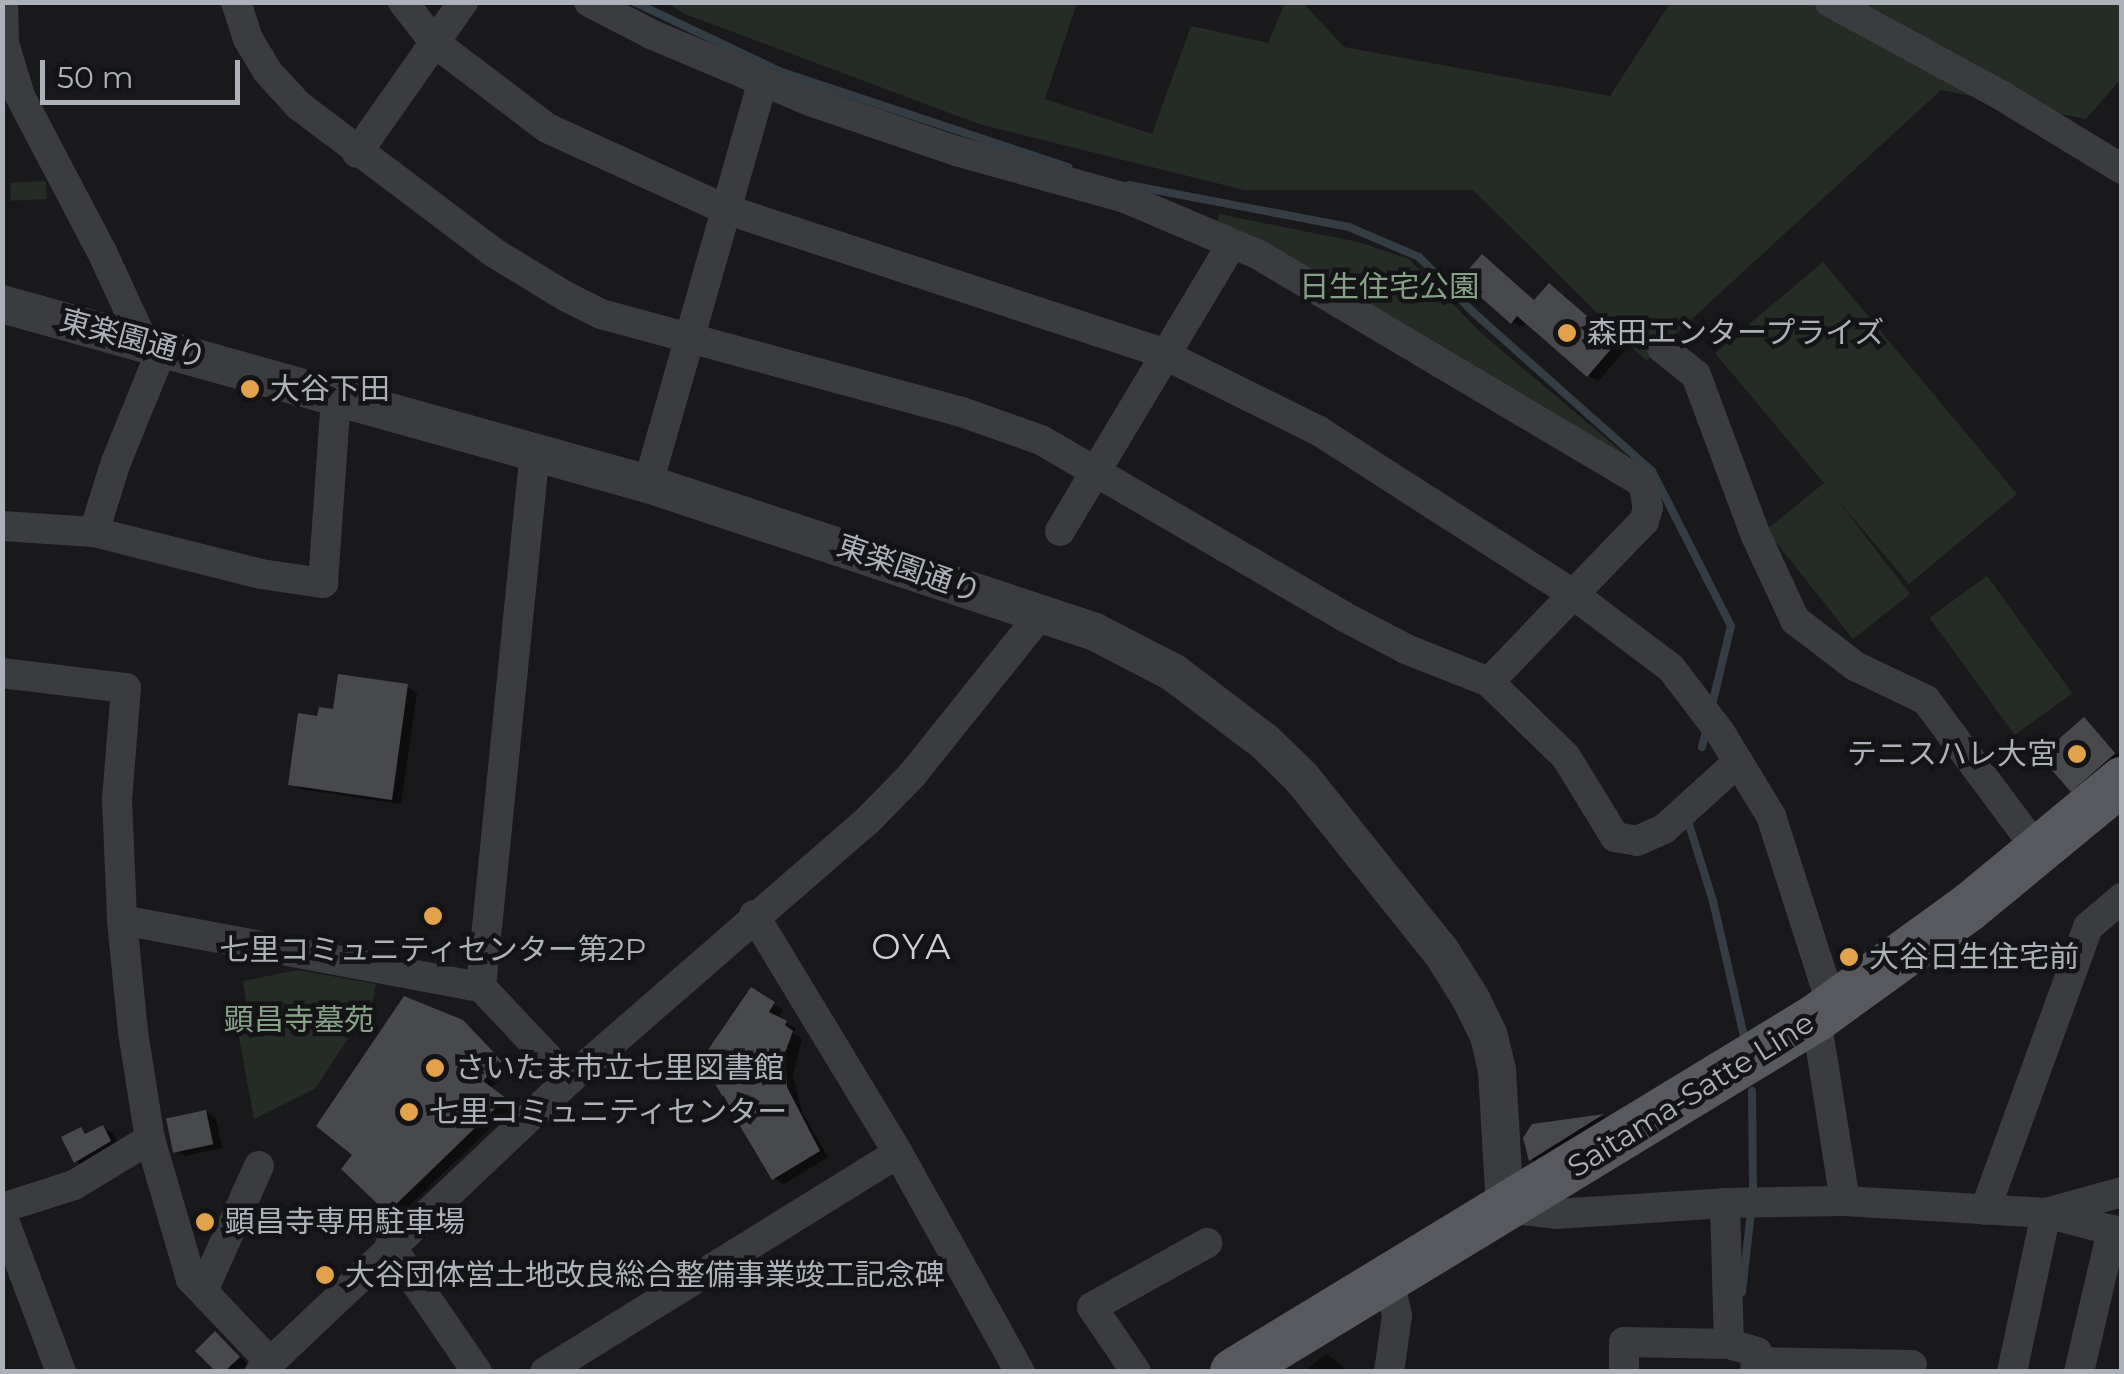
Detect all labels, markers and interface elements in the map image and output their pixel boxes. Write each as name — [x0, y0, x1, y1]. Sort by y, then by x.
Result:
scale bar — [45, 40, 245, 102]
text: 50 m — [57, 59, 134, 96]
park label: 日生住宅公園 — [1299, 269, 1479, 305]
street label: 東楽園通り — [56, 302, 210, 376]
place label: 森田エンタープライズ — [1587, 315, 1887, 351]
marker: 森田エンタープライズ — [1556, 322, 1578, 344]
place label: 大谷下田 — [270, 371, 390, 407]
marker: 大谷下田 — [239, 378, 261, 400]
street label: 東楽園通り — [832, 528, 986, 610]
place label: テニスハレ大宮 — [1847, 736, 2057, 772]
marker: テニスハレ大宮 — [2066, 743, 2088, 765]
marker: 七里コミュニティセンター第2P — [422, 905, 444, 927]
district label: OYA — [871, 926, 953, 968]
place label: 七里コミュニティセンター第2P — [219, 932, 647, 968]
place label: 大谷日生住宅前 — [1869, 939, 2079, 975]
marker: 大谷日生住宅前 — [1838, 946, 1860, 968]
park label: 顕昌寺墓苑 — [224, 1002, 374, 1038]
street label: Saitama-Satte Line — [1561, 1005, 1821, 1185]
place label: さいたま市立七里図書館 — [455, 1050, 785, 1086]
marker: さいたま市立七里図書館 — [424, 1057, 446, 1079]
place label: 七里コミュニティセンター — [429, 1094, 789, 1130]
marker: 七里コミュニティセンター — [398, 1101, 420, 1123]
place label: 顕昌寺専用駐車場 — [225, 1204, 465, 1240]
marker: 顕昌寺専用駐車場 — [194, 1211, 216, 1233]
place label: 大谷団体営土地改良総合整備事業竣工記念碑 — [345, 1257, 945, 1293]
marker: 大谷団体営土地改良総合整備事業竣工記念碑 — [314, 1264, 336, 1286]

